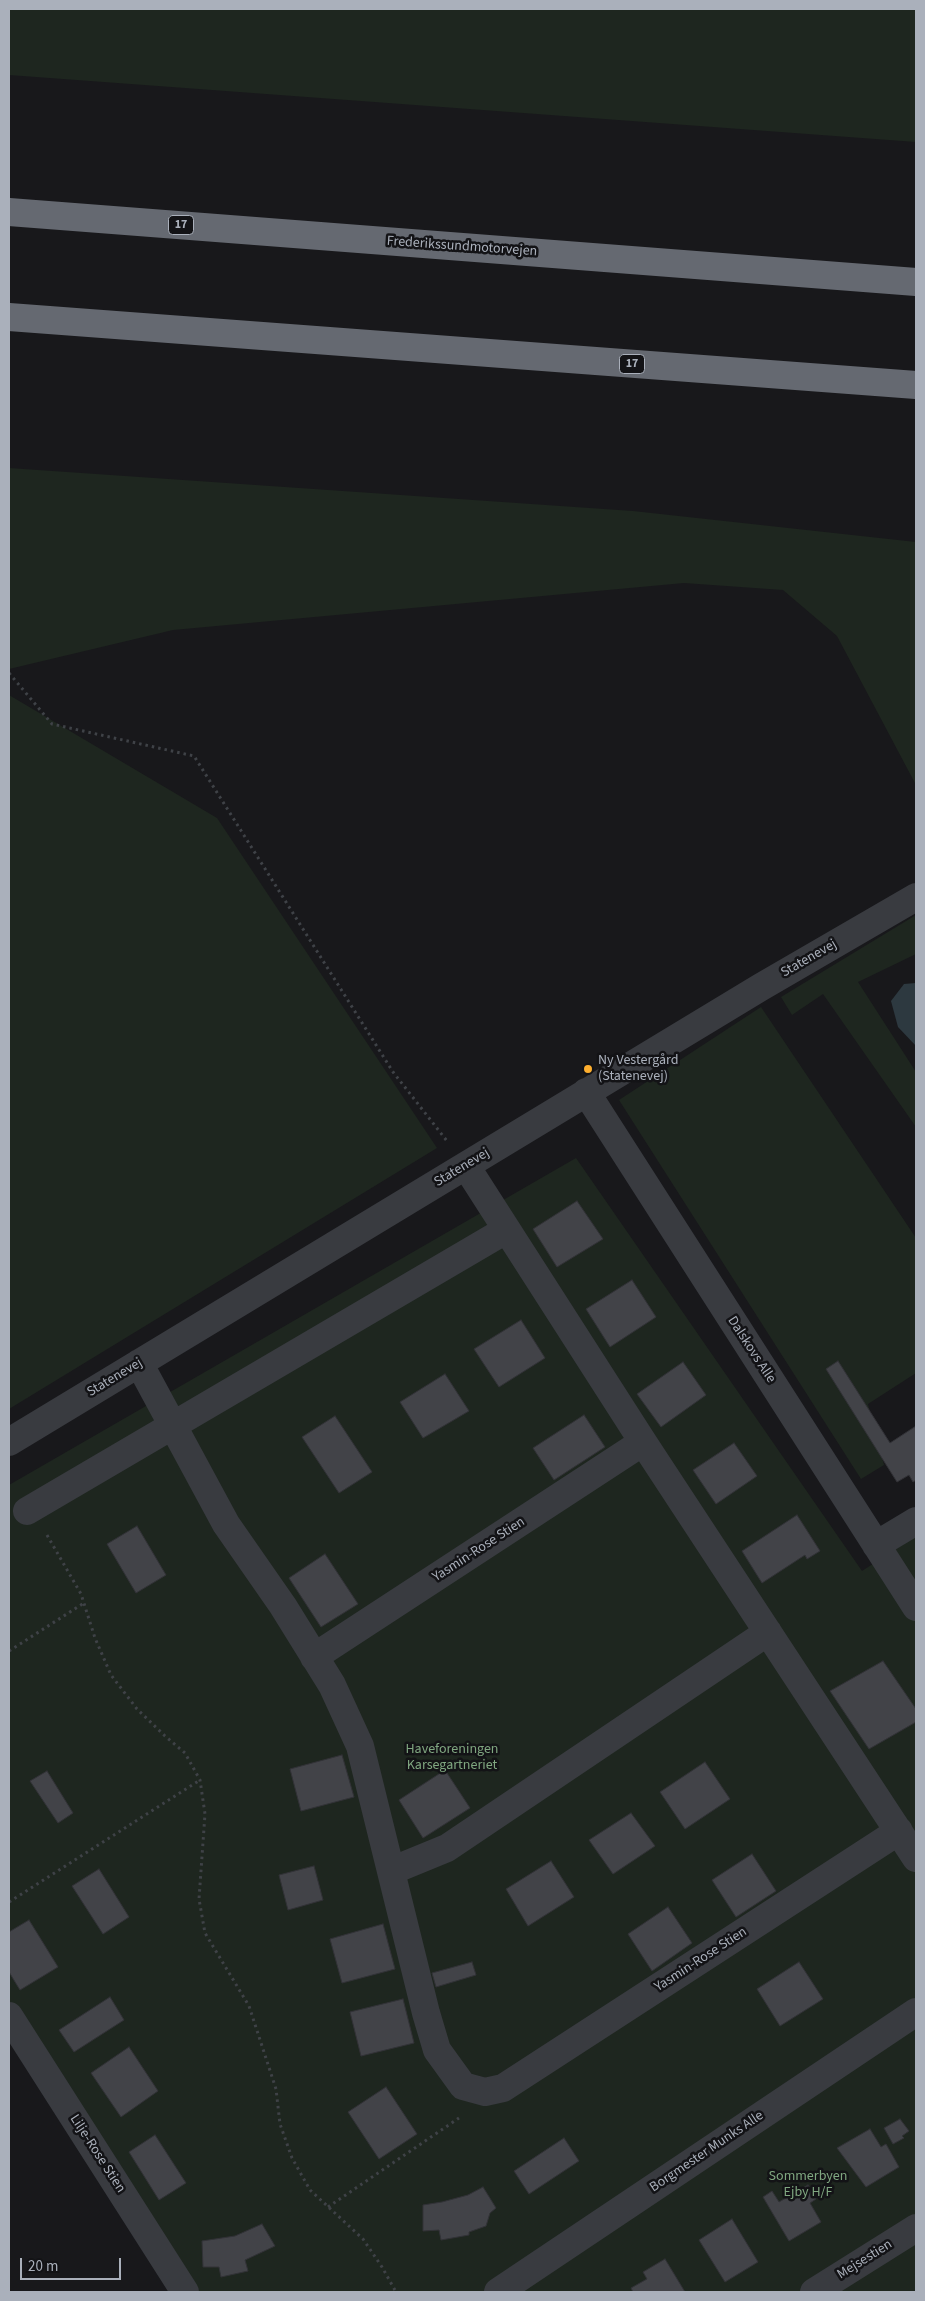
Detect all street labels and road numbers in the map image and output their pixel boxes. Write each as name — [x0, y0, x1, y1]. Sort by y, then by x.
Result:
road number: 17 — [168, 216, 194, 234]
street label: Frederikssundmotorvejen — [386, 233, 538, 261]
road number: 17 — [620, 354, 644, 374]
street label: Statenevej — [778, 936, 840, 982]
street label: Statenevej — [431, 1145, 493, 1191]
street label: Dalskovs Alle — [723, 1313, 779, 1387]
street label: Statenevej — [84, 1355, 146, 1401]
street label: Yasmin-Rose Stien — [430, 1514, 528, 1586]
street label: Yasmin-Rose Stien — [652, 1924, 750, 1996]
street label: Borgmester Munks Alle — [647, 2108, 767, 2196]
street label: Lilje-Rose Stien — [66, 2112, 128, 2196]
street label: Mejsestien — [834, 2237, 896, 2283]

